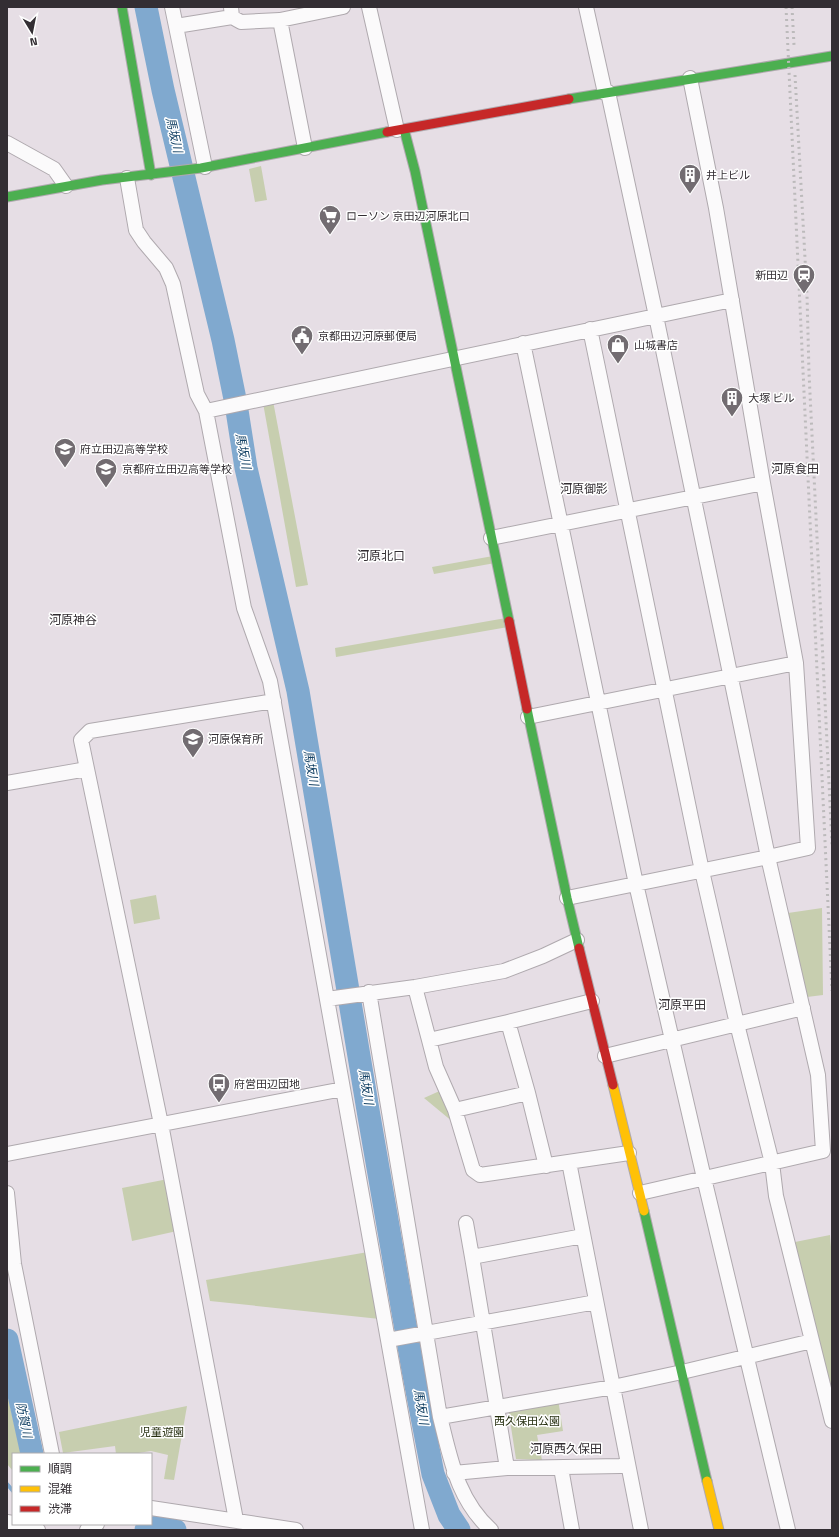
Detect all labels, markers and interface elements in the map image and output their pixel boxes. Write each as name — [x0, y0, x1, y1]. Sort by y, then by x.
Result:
north arrow — [12, 12, 52, 52]
text: N — [29, 33, 39, 50]
water label: 馬坂川 — [161, 115, 188, 157]
building icon: 井上ビル — [677, 162, 703, 195]
place label: 井上ビル — [706, 167, 750, 183]
supermarket icon: ローソン 京田辺河原北口 — [317, 203, 343, 236]
place label: ローソン 京田辺河原北口 — [346, 208, 469, 224]
station icon: 新田辺 — [791, 262, 817, 295]
place label: 新田辺 — [755, 267, 788, 283]
public building icon: 京都田辺河原郵便局 — [289, 323, 315, 356]
place label: 京都田辺河原郵便局 — [318, 328, 417, 344]
shop icon: 山城書店 — [605, 332, 631, 365]
place label: 山城書店 — [634, 337, 678, 353]
building icon: 大塚 ビル — [719, 385, 745, 418]
place label: 大塚 ビル — [748, 390, 794, 406]
water label: 馬坂川 — [231, 431, 257, 472]
school or university icon: 府立田辺高等学校 — [52, 436, 78, 469]
place label: 府立田辺高等学校 — [80, 441, 168, 457]
school or university icon: 京都府立田辺高等学校 — [93, 456, 119, 489]
district label: 河原食田 — [771, 459, 819, 478]
place label: 京都府立田辺高等学校 — [122, 461, 232, 477]
district label: 河原御影 — [560, 479, 608, 498]
district label: 河原北口 — [357, 546, 405, 565]
district label: 河原神谷 — [49, 610, 97, 629]
school or university icon: 河原保育所 — [180, 726, 206, 759]
place label: 河原保育所 — [208, 731, 264, 747]
water label: 馬坂川 — [299, 749, 324, 789]
district label: 河原平田 — [658, 995, 706, 1014]
water label: 馬坂川 — [354, 1068, 379, 1108]
bus stop icon: 府営田辺団地 — [206, 1071, 232, 1104]
place label: 府営田辺団地 — [234, 1076, 300, 1092]
water label: 馬坂川 — [409, 1388, 434, 1428]
water label: 防賀川 — [11, 1400, 38, 1441]
park label: 西久保田公園 — [494, 1413, 560, 1429]
park label: 児童遊園 — [140, 1424, 184, 1440]
district label: 河原西久保田 — [530, 1439, 602, 1458]
legend — [12, 1453, 152, 1525]
text: 順調 — [48, 1459, 72, 1478]
text: 混雑 — [48, 1479, 72, 1498]
text: 渋滞 — [48, 1499, 72, 1518]

